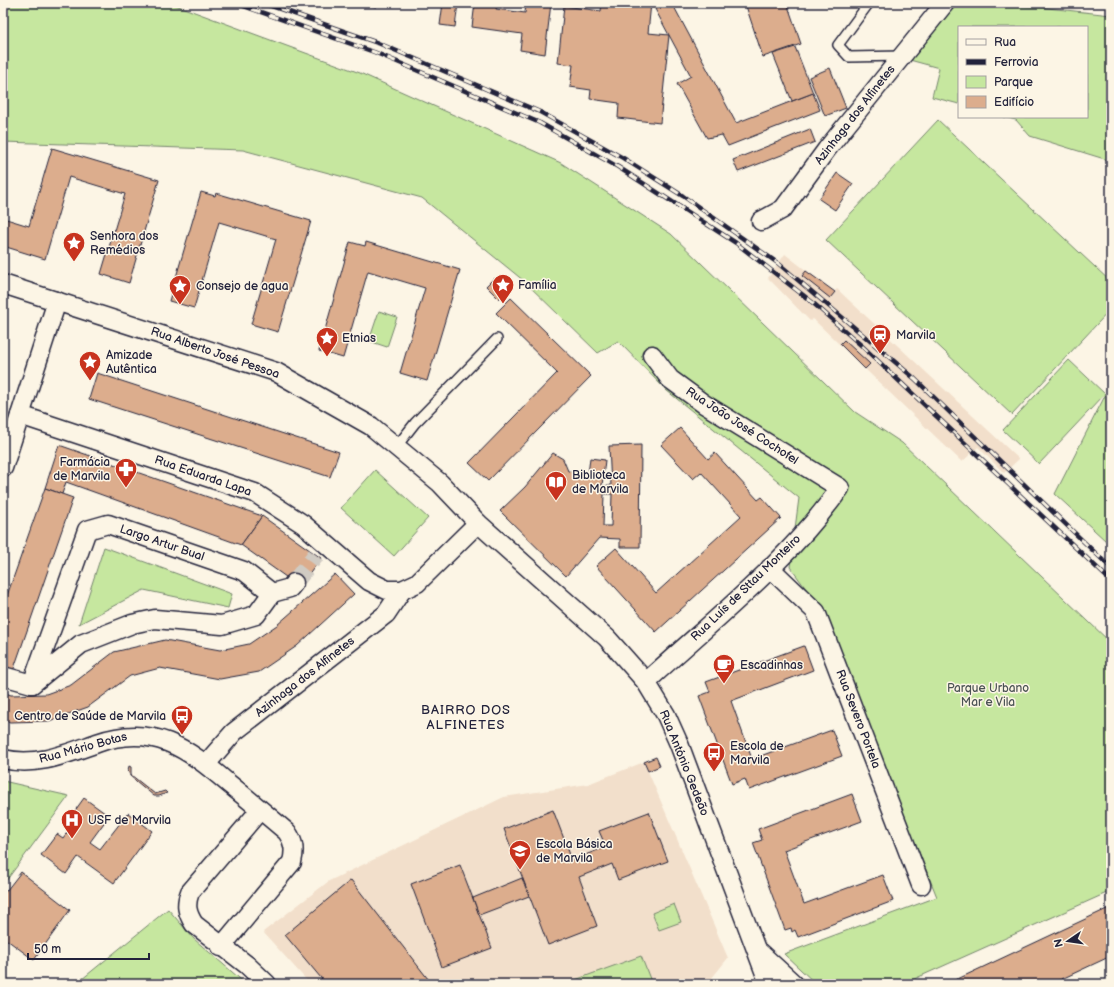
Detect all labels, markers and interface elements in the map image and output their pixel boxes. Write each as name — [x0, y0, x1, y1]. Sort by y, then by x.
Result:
legend — [958, 26, 1088, 118]
text: Rua — [994, 35, 1016, 50]
text: Ferrovia — [994, 55, 1039, 70]
street label: Azinhaga dos Alfinetes — [812, 62, 899, 168]
text: Parque — [994, 75, 1033, 90]
text: Edifício — [994, 95, 1034, 110]
place label: Senhora dos Remédios — [90, 229, 158, 258]
place icon: Senhora dos Remédios — [61, 230, 87, 263]
place icon: Família — [490, 272, 516, 305]
place icon: Consejo de agua — [167, 273, 193, 306]
place label: Família — [518, 278, 557, 293]
place label: Consejo de agua — [196, 279, 289, 294]
station icon: Marvila — [867, 322, 893, 355]
street label: Rua Alberto José Pessoa — [149, 324, 282, 382]
place icon: Etnias — [314, 325, 340, 358]
place label: Marvila — [896, 328, 936, 343]
place label: Etnias — [342, 331, 376, 346]
place label: Amizade Autêntica — [106, 348, 157, 377]
place icon: Amizade Autêntica — [77, 349, 103, 382]
street label: Rua João José Cochofel — [683, 384, 801, 468]
street label: Rua Eduarda Lapa — [153, 452, 254, 500]
place label: Farmácia de Marvila — [53, 455, 110, 484]
pharmacy icon: Farmácia de Marvila — [113, 456, 139, 489]
place label: Biblioteca de Marvila — [572, 468, 629, 497]
library icon: Biblioteca de Marvila — [543, 469, 569, 502]
street label: Largo Artur Bual — [118, 522, 206, 564]
street label: Rua Luís de Sttau Monteiro — [688, 531, 804, 644]
street label: Azinhaga dos Alfinetes — [252, 633, 358, 720]
cafe icon: Escadinhas — [711, 652, 737, 685]
place label: Escadinhas — [740, 658, 803, 673]
street label: Rua Severo Portela — [832, 668, 884, 771]
park label: Parque Urbano Mar e Vila — [947, 681, 1029, 710]
district label: BAIRRO DOS ALFINETES — [421, 702, 511, 733]
bus stop icon: Centro de Saúde de Marvila — [169, 703, 195, 736]
street label: Rua António Gedeão — [656, 708, 712, 818]
place label: Centro de Saúde de Marvila — [14, 709, 166, 724]
street label: Rua Mário Botas — [37, 729, 129, 767]
place label: Escola de Marvila — [730, 739, 784, 768]
bus stop icon: Escola de Marvila — [701, 740, 727, 773]
hospital icon: USF de Marvila — [59, 807, 85, 840]
place label: USF de Marvila — [88, 813, 171, 828]
place label: Escola Básica de Marvila — [536, 837, 613, 866]
school or university icon: Escola Básica de Marvila — [507, 838, 533, 871]
north arrow — [1048, 921, 1088, 961]
scale bar — [28, 935, 149, 961]
text: N — [1051, 938, 1066, 949]
text: 50 m — [34, 942, 61, 957]

